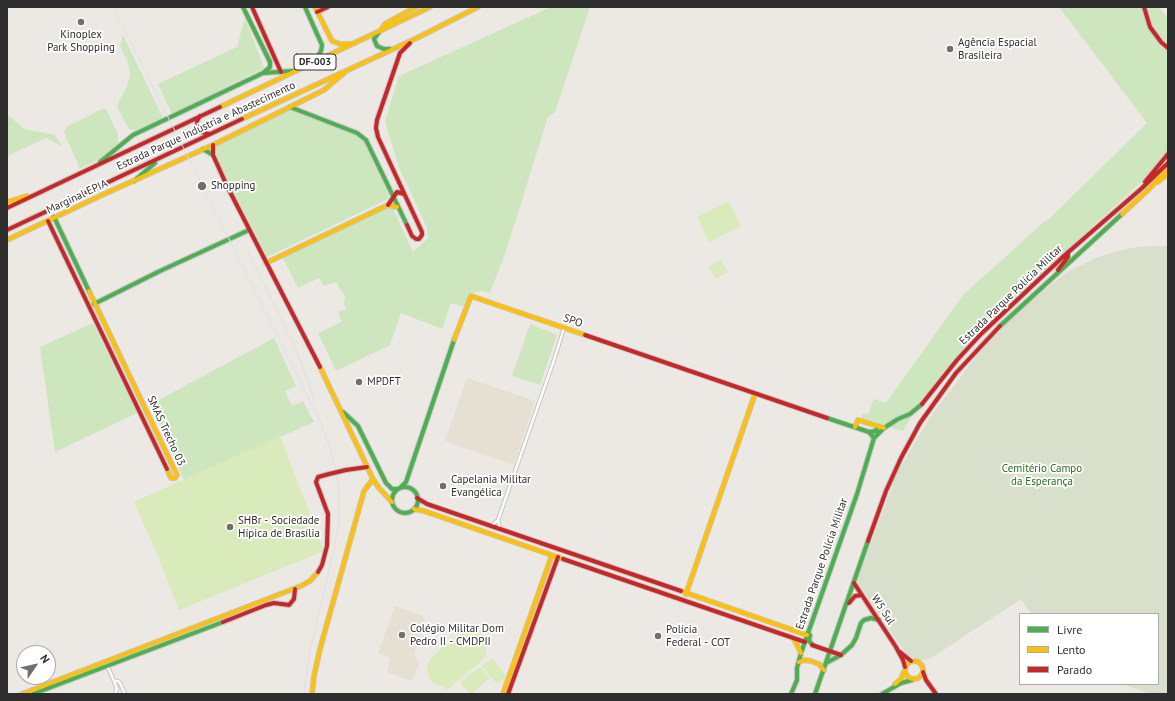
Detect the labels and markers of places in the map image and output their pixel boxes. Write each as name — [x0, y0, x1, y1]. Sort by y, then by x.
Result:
marker: Kinoplex Park Shopping — [76, 17, 86, 27]
place label: Kinoplex Park Shopping — [47, 28, 115, 54]
place label: Agência Espacial Brasileira — [958, 36, 1037, 62]
marker: Agência Espacial Brasileira — [945, 44, 955, 54]
place label: Shopping — [211, 179, 256, 193]
marker: Shopping — [196, 180, 208, 192]
place label: MPDFT — [367, 375, 401, 389]
marker: MPDFT — [354, 377, 364, 387]
place label: Capelania Militar Evangélica — [451, 473, 531, 499]
marker: Capelania Militar Evangélica — [438, 481, 448, 491]
place label: SHBr - Sociedade Hípica de Brasília — [238, 514, 320, 540]
marker: SHBr - Sociedade Hípica de Brasília — [225, 522, 235, 532]
place label: Colégio Militar Dom Pedro II - CMDPII — [410, 622, 504, 648]
place label: Polícia Federal - COT — [666, 623, 730, 649]
marker: Colégio Militar Dom Pedro II - CMDPII — [397, 630, 407, 640]
marker: Polícia Federal - COT — [653, 631, 663, 641]

